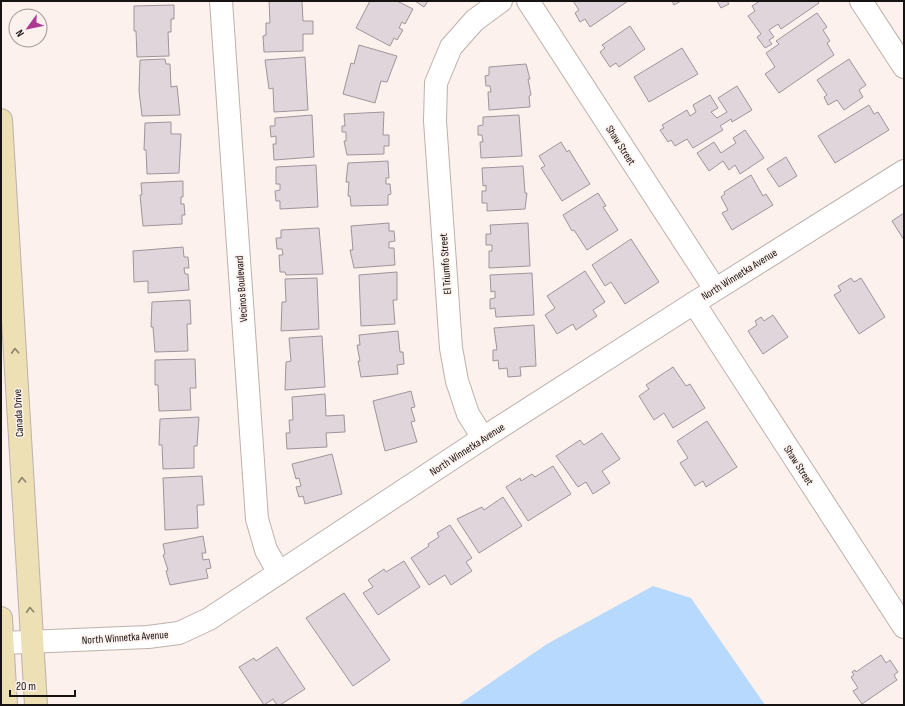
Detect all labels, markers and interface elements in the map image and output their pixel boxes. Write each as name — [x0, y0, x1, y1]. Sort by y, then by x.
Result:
north arrow — [8, 8, 48, 48]
text: N — [13, 27, 27, 39]
street label: Shaw Street — [603, 123, 639, 168]
street label: El Triumfo Street — [437, 232, 454, 295]
street label: North Winnetka Avenue — [699, 246, 779, 303]
street label: Vecinos Boulevard — [233, 255, 250, 323]
one-way arrow — [10, 348, 19, 354]
street label: Canada Drive — [11, 389, 26, 437]
street label: North Winnetka Avenue — [427, 420, 507, 478]
street label: Shaw Street — [781, 443, 817, 488]
one-way arrow — [18, 477, 27, 483]
one-way arrow — [26, 607, 34, 613]
street label: North Winnetka Avenue — [81, 628, 169, 647]
scale bar — [10, 672, 75, 698]
text: 20 m — [16, 679, 36, 694]

